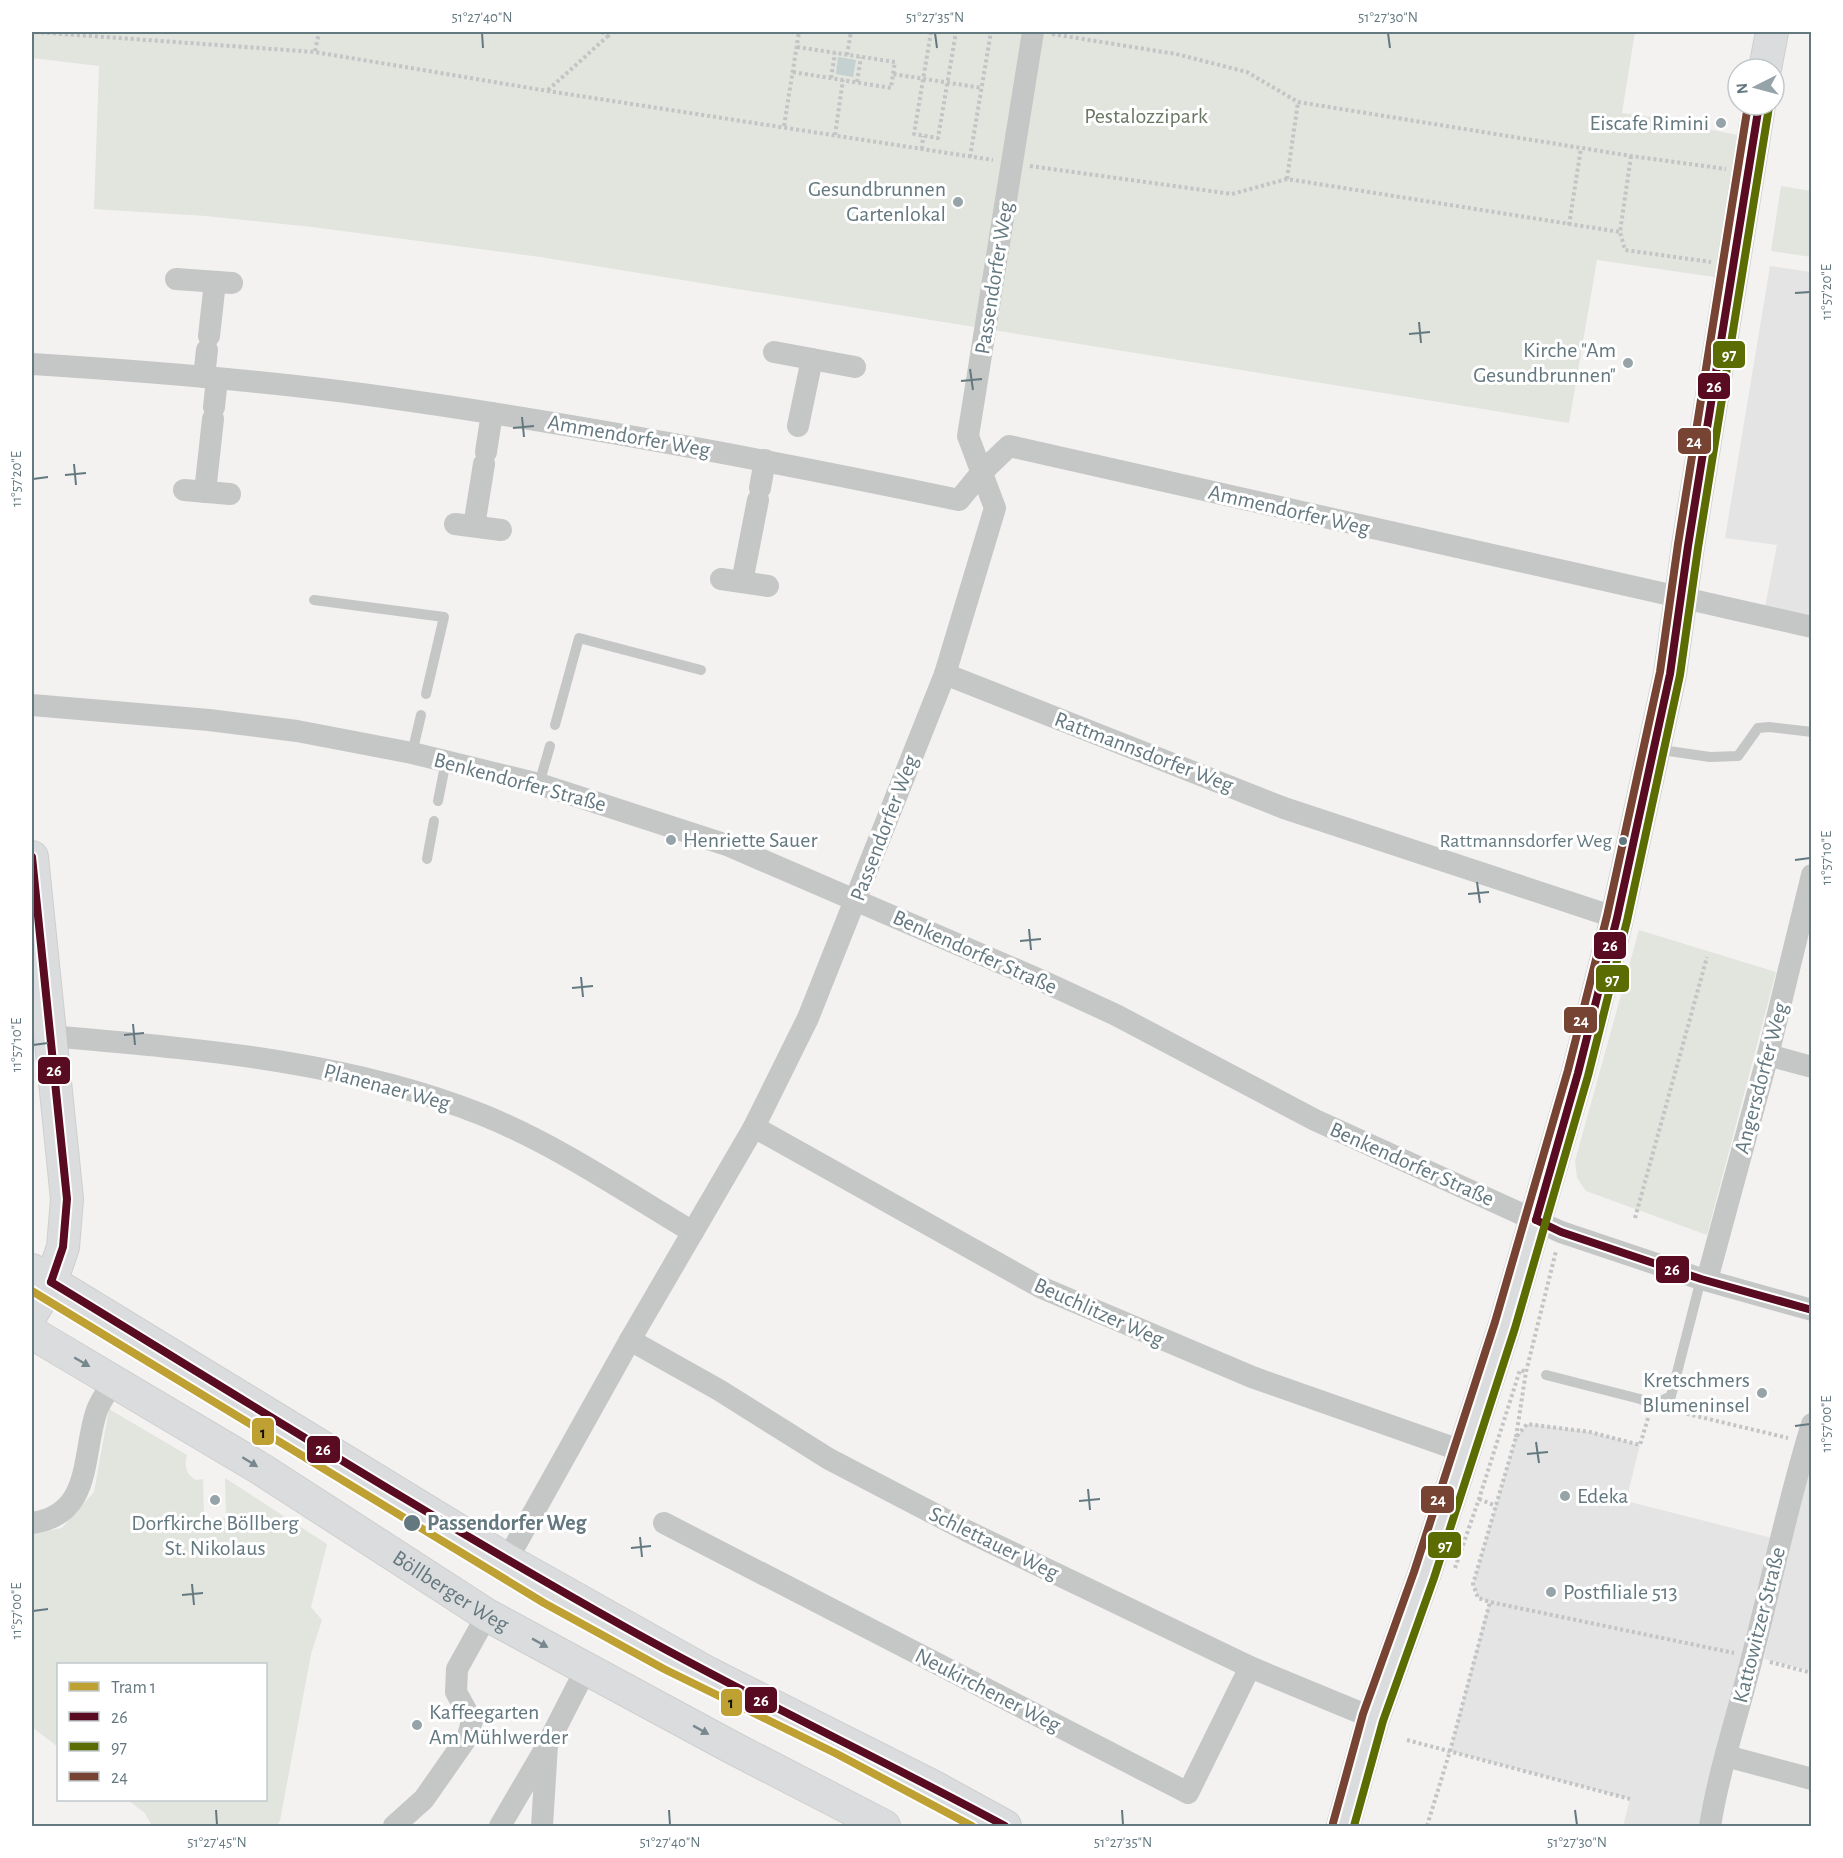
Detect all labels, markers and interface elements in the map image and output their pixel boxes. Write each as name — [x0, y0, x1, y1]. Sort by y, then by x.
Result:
text: 51°27'40"N — [452, 10, 512, 25]
text: 51°27'35"N — [906, 10, 964, 25]
text: 51°27'30"N — [1358, 10, 1418, 25]
north arrow — [1726, 57, 1786, 117]
text: N — [1734, 82, 1751, 95]
park label: Pestalozzipark — [1084, 105, 1208, 127]
place label: Eiscafe Rimini — [1590, 112, 1709, 134]
marker: Eiscafe Rimini — [1714, 116, 1728, 130]
place label: Gesundbrunnen Gartenlokal — [808, 178, 946, 225]
marker: Gesundbrunnen Gartenlokal — [951, 195, 965, 209]
street label: Passendorfer Weg — [971, 200, 1017, 356]
text: 11°57'20"E — [1819, 264, 1834, 320]
place label: Kirche "Am Gesundbrunnen" — [1473, 339, 1616, 386]
line badge: 97 — [1712, 340, 1746, 369]
text: 97 — [1722, 347, 1736, 363]
marker: Kirche "Am Gesundbrunnen" — [1621, 356, 1635, 370]
line badge: 26 — [1697, 372, 1731, 400]
text: 26 — [1706, 379, 1722, 395]
street label: Ammendorfer Weg — [546, 411, 712, 461]
line badge: 24 — [1677, 427, 1712, 455]
text: 24 — [1686, 434, 1702, 450]
text: 11°57'20"E — [9, 451, 24, 507]
street label: Ammendorfer Weg — [1206, 481, 1372, 539]
street label: Rattmannsdorfer Weg — [1052, 708, 1237, 796]
street label: Benkendorfer Straße — [432, 748, 608, 816]
street label: Passendorfer Weg — [846, 752, 922, 904]
place label: Henriette Sauer — [683, 829, 818, 851]
place label: Rattmannsdorfer Weg — [1440, 831, 1612, 851]
text: 11°57'10"E — [1819, 831, 1834, 885]
marker: Henriette Sauer — [664, 833, 678, 847]
marker: Rattmannsdorfer Weg — [1617, 835, 1629, 847]
street label: Benkendorfer Straße — [890, 906, 1060, 998]
line badge: 26 — [1593, 931, 1627, 960]
text: 26 — [1602, 938, 1618, 954]
line badge: 97 — [1595, 964, 1630, 993]
text: 97 — [1605, 972, 1619, 988]
street label: Angersdorfer Weg — [1730, 1000, 1792, 1156]
line badge: 24 — [1563, 1006, 1598, 1034]
text: 24 — [1573, 1013, 1589, 1029]
text: 11°57'10"E — [9, 1018, 24, 1072]
line badge: 26 — [37, 1056, 71, 1085]
street label: Planenaer Weg — [321, 1060, 453, 1115]
text: 26 — [46, 1063, 62, 1079]
street label: Benkendorfer Straße — [1327, 1118, 1497, 1210]
line badge: 26 — [1655, 1255, 1690, 1284]
text: 26 — [1664, 1262, 1680, 1278]
street label: Beuchlitzer Weg — [1031, 1274, 1167, 1351]
one-way arrow — [74, 1357, 91, 1367]
place label: Kretschmers Blumeninsel — [1642, 1369, 1750, 1416]
marker: Kretschmers Blumeninsel — [1755, 1386, 1769, 1400]
text: 11°57'00"E — [1819, 1395, 1834, 1453]
line badge: 1 — [251, 1417, 275, 1446]
text: 1 — [260, 1425, 266, 1441]
line badge: 26 — [306, 1435, 341, 1464]
text: 26 — [315, 1442, 331, 1458]
one-way arrow — [242, 1457, 258, 1468]
line badge: 24 — [1420, 1485, 1455, 1514]
place label: Edeka — [1577, 1485, 1628, 1507]
marker: Edeka — [1558, 1489, 1572, 1503]
text: 24 — [1430, 1492, 1446, 1508]
marker: Dorfkirche Böllberg St. Nikolaus — [208, 1493, 222, 1507]
street label: Schlettauer Weg — [926, 1502, 1062, 1584]
place label: Dorfkirche Böllberg St. Nikolaus — [131, 1512, 299, 1559]
place label: Passendorfer Weg — [427, 1512, 588, 1534]
marker: Passendorfer Weg — [402, 1513, 422, 1533]
line badge: 97 — [1427, 1531, 1462, 1559]
text: 97 — [1438, 1538, 1452, 1554]
street label: Kattowitzer Straße — [1729, 1545, 1789, 1705]
street label: Böllberger Weg — [389, 1546, 513, 1636]
place label: Postfiliale 513 — [1563, 1581, 1678, 1603]
text: 11°57'00"E — [9, 1582, 24, 1640]
marker: Postfiliale 513 — [1544, 1585, 1558, 1599]
one-way arrow — [531, 1638, 548, 1648]
street label: Neukirchener Weg — [912, 1644, 1065, 1736]
legend — [57, 1663, 267, 1801]
text: Tram 1 — [111, 1679, 156, 1697]
line badge: 26 — [744, 1686, 778, 1714]
line badge: 1 — [720, 1688, 743, 1717]
text: 26 — [753, 1693, 769, 1709]
text: 1 — [728, 1695, 734, 1711]
place label: Kaffeegarten Am Mühlwerder — [429, 1701, 568, 1748]
text: 26 — [111, 1709, 128, 1727]
marker: Kaffeegarten Am Mühlwerder — [410, 1718, 424, 1732]
one-way arrow — [692, 1725, 709, 1735]
text: 97 — [111, 1739, 127, 1757]
text: 24 — [111, 1769, 128, 1787]
text: 51°27'45"N — [187, 1835, 247, 1850]
text: 51°27'40"N — [640, 1835, 700, 1850]
text: 51°27'35"N — [1094, 1835, 1152, 1850]
text: 51°27'30"N — [1547, 1835, 1607, 1850]

